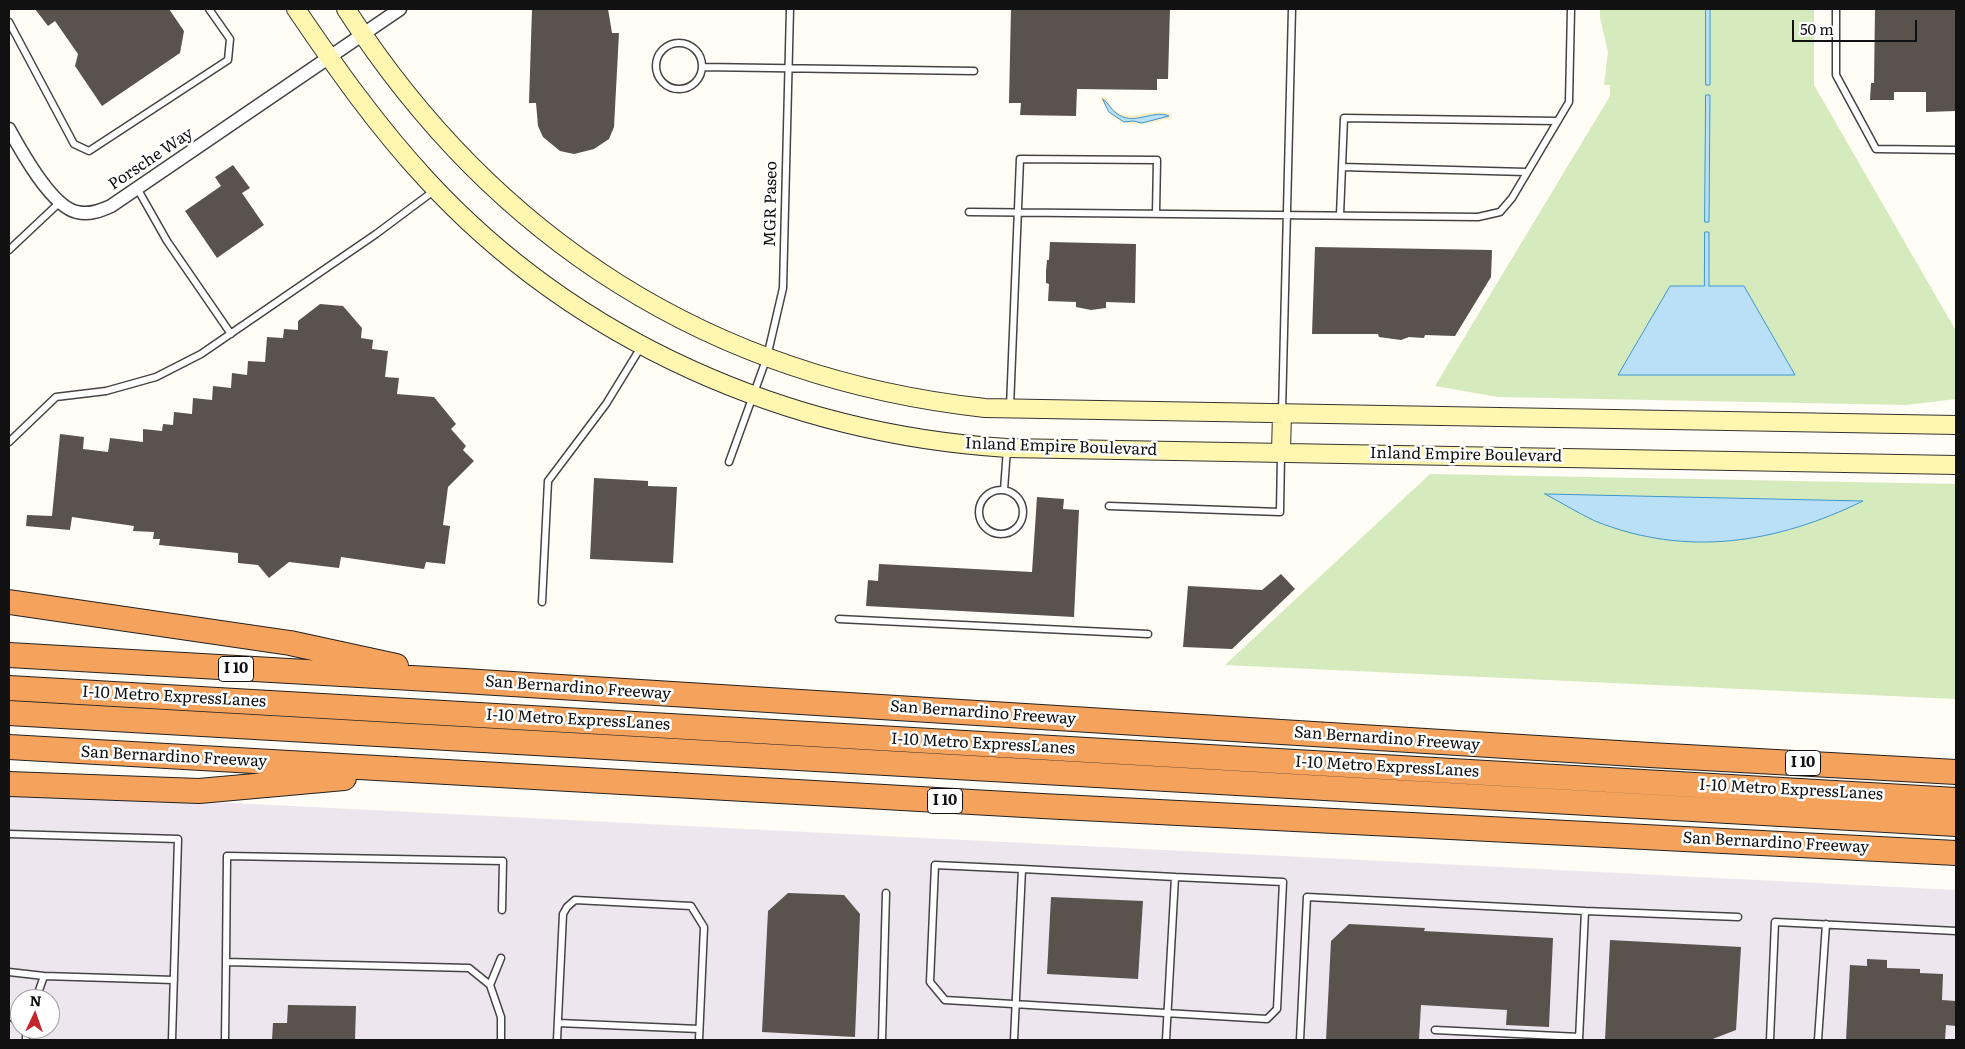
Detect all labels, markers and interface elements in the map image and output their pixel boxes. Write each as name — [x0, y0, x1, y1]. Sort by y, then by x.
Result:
scale bar — [1795, 10, 1920, 42]
text: 50 m — [1800, 17, 1834, 40]
street label: Porsche Way — [105, 124, 197, 194]
street label: MGR Paseo — [761, 161, 781, 247]
street label: Inland Empire Boulevard — [965, 434, 1157, 460]
street label: Inland Empire Boulevard — [1370, 444, 1562, 466]
road number: I 10 — [218, 656, 254, 682]
street label: San Bernardino Freeway — [484, 672, 672, 704]
street label: I-10 Metro ExpressLanes — [81, 683, 267, 711]
street label: San Bernardino Freeway — [889, 697, 1077, 729]
street label: I-10 Metro ExpressLanes — [485, 706, 671, 734]
street label: San Bernardino Freeway — [1293, 723, 1481, 755]
street label: I-10 Metro ExpressLanes — [890, 730, 1076, 758]
street label: San Bernardino Freeway — [80, 743, 268, 771]
road number: I 10 — [1786, 750, 1820, 776]
street label: I-10 Metro ExpressLanes — [1294, 753, 1480, 781]
street label: I-10 Metro ExpressLanes — [1698, 776, 1884, 804]
road number: I 10 — [928, 788, 962, 814]
street label: San Bernardino Freeway — [1682, 829, 1870, 857]
north arrow — [10, 989, 60, 1039]
text: N — [29, 990, 42, 1010]

